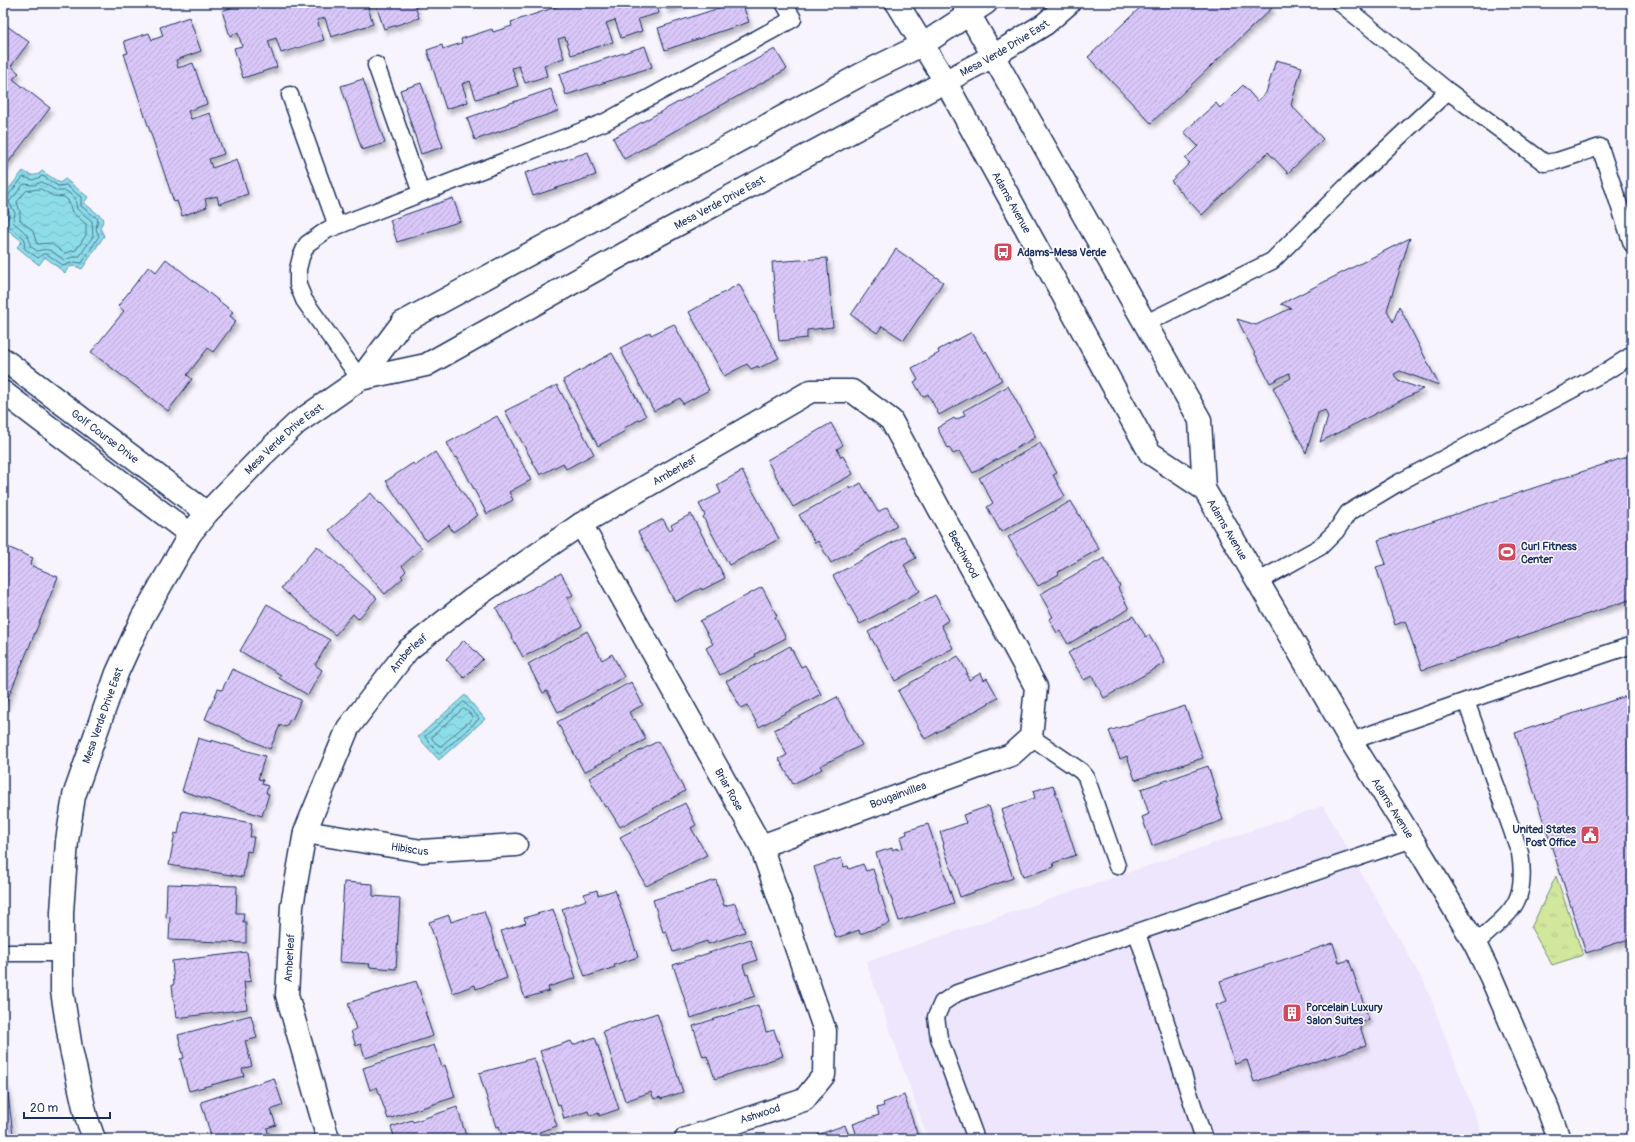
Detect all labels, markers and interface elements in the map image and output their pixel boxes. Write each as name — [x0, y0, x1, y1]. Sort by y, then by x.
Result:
street label: Mesa Verde Drive East — [958, 17, 1052, 79]
street label: Adams Avenue — [990, 169, 1034, 236]
street label: Mesa Verde Drive East — [672, 173, 768, 232]
bus stop icon: Adams-Mesa Verde — [992, 241, 1014, 263]
place label: Adams-Mesa Verde — [1017, 246, 1107, 259]
street label: Mesa Verde Drive East — [242, 400, 326, 477]
street label: Golf Course Drive — [69, 406, 142, 466]
street label: Amberleaf — [650, 452, 699, 488]
street label: Adams Avenue — [1205, 497, 1251, 563]
street label: Beechwood — [946, 528, 982, 580]
place label: Curl Fitness Center — [1521, 540, 1577, 566]
sports icon: Curl Fitness Center — [1496, 541, 1518, 563]
street label: Amberleaf — [387, 631, 430, 675]
street label: Mesa Verde Drive East — [79, 665, 126, 765]
street label: Briar Rose — [712, 766, 747, 813]
street label: Adams Avenue — [1369, 776, 1417, 841]
street label: Bougainvillea — [868, 779, 928, 811]
place label: United States Post Office — [1512, 823, 1577, 849]
public building icon: United States Post Office — [1579, 824, 1601, 846]
street label: Hibiscus — [390, 840, 429, 858]
street label: Amberleaf — [281, 932, 297, 983]
place label: Porcelain Luxury Salon Suites — [1306, 1001, 1383, 1027]
building icon: Porcelain Luxury Salon Suites — [1281, 1002, 1303, 1024]
scale bar — [24, 1094, 110, 1120]
text: 20 m — [30, 1101, 59, 1116]
street label: Ashwood — [738, 1101, 782, 1127]

